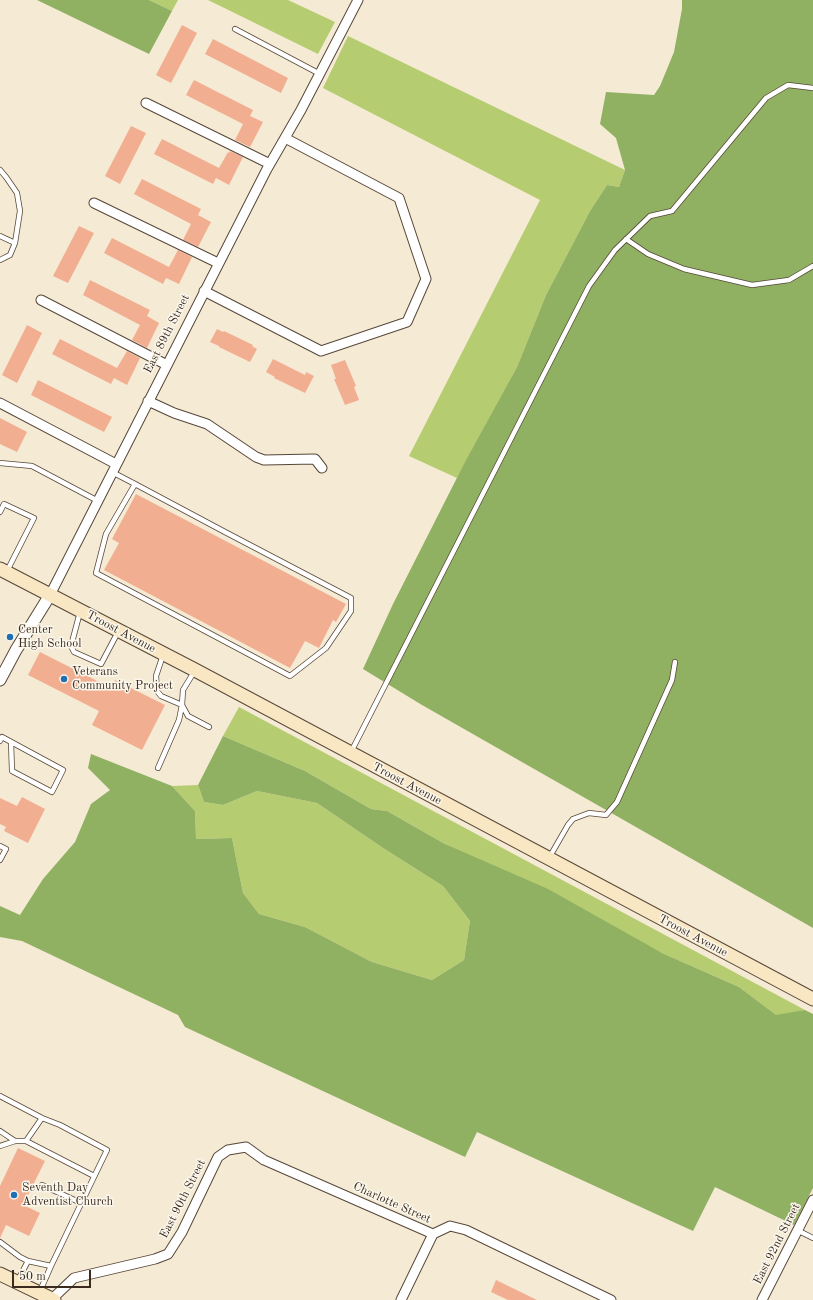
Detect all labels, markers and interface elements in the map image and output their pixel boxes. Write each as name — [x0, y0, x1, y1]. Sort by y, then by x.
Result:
street label: East 89th Street — [141, 292, 193, 376]
street label: Troost Avenue — [84, 608, 158, 656]
place label: Center High School — [18, 623, 81, 651]
marker: Center High School — [5, 632, 15, 642]
place label: Veterans Community Project — [72, 665, 173, 693]
marker: Veterans Community Project — [59, 674, 69, 684]
street label: Troost Avenue — [370, 760, 444, 808]
street label: Troost Avenue — [656, 912, 730, 960]
street label: East 90th Street — [157, 1157, 209, 1241]
street label: Charlotte Street — [351, 1179, 433, 1227]
place label: Seventh Day Adventist Church — [22, 1181, 113, 1209]
marker: Seventh Day Adventist Church — [9, 1190, 19, 1200]
street label: East 92nd Street — [750, 1201, 804, 1287]
scale bar — [14, 1262, 93, 1288]
text: 50 m — [19, 1271, 46, 1283]

